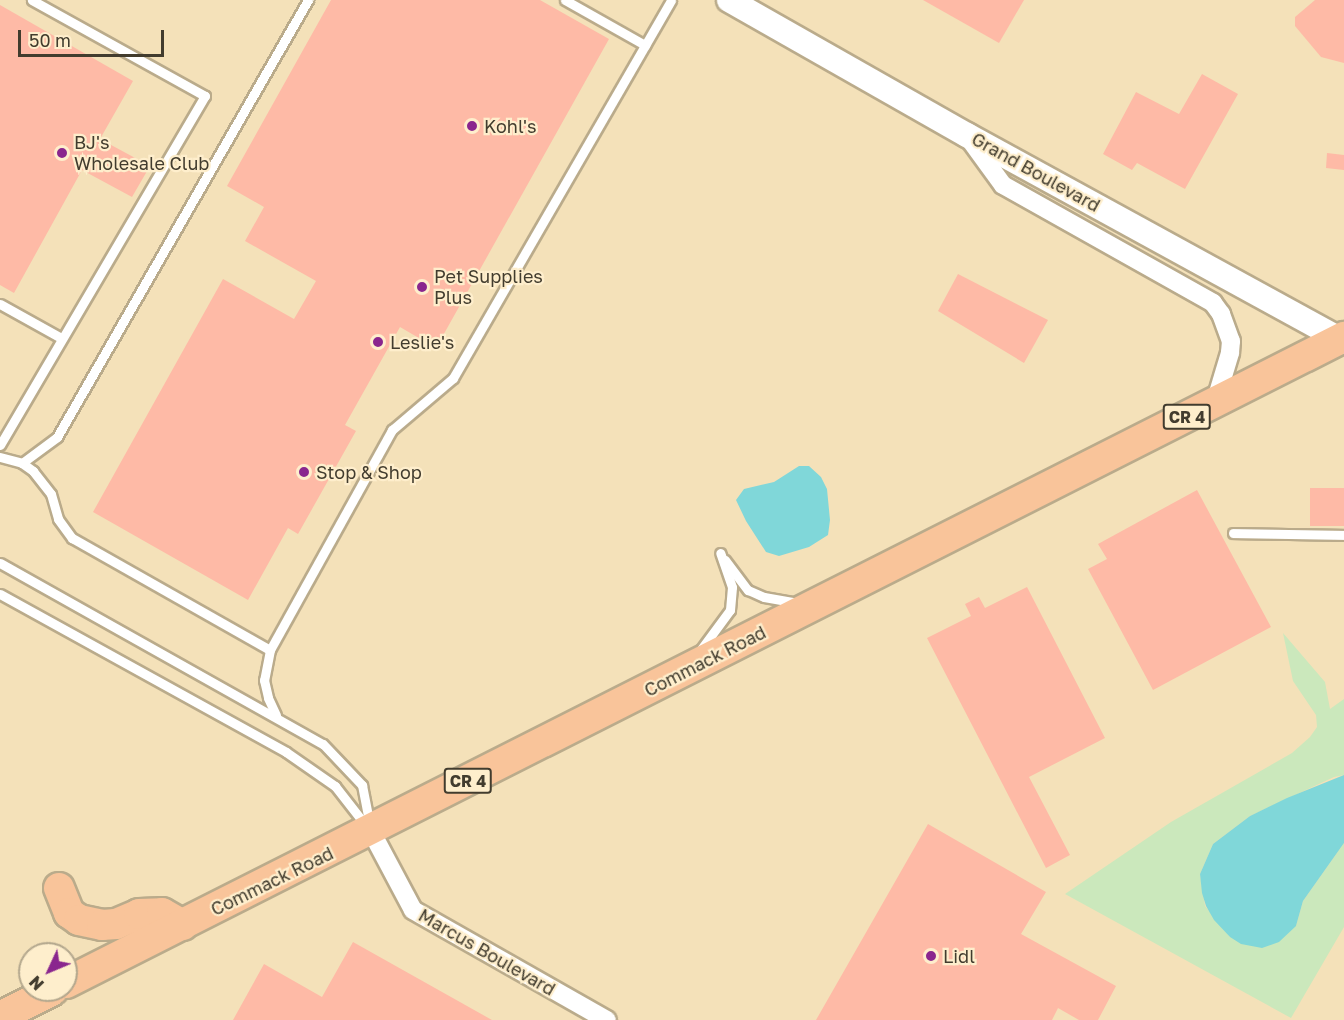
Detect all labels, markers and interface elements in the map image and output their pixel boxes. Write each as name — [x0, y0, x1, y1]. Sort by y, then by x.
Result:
scale bar — [21, 18, 166, 56]
text: 50 m — [29, 29, 71, 51]
place label: Kohl's — [484, 115, 536, 137]
marker: Kohl's — [465, 119, 479, 133]
street label: Grand Boulevard — [968, 128, 1104, 216]
place label: BJ's Wholesale Club — [74, 132, 209, 174]
marker: BJ's Wholesale Club — [55, 146, 69, 160]
place label: Pet Supplies Plus — [434, 266, 543, 308]
marker: Pet Supplies Plus — [415, 280, 429, 294]
place label: Leslie's — [390, 331, 454, 353]
marker: Leslie's — [371, 335, 385, 349]
road number: CR 4 — [1162, 404, 1212, 430]
place label: Stop & Shop — [316, 461, 422, 483]
marker: Stop & Shop — [297, 465, 311, 479]
street label: Commack Road — [641, 621, 769, 701]
road number: CR 4 — [442, 768, 494, 794]
street label: Commack Road — [207, 842, 337, 920]
street label: Marcus Boulevard — [415, 904, 559, 1000]
north arrow — [18, 942, 78, 1002]
place label: Lidl — [943, 945, 975, 967]
marker: Lidl — [924, 949, 938, 963]
text: N — [25, 972, 48, 994]

